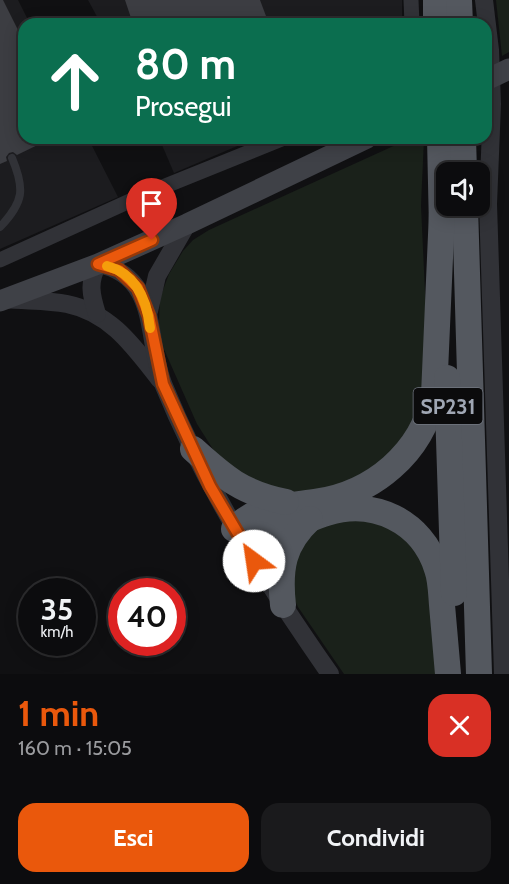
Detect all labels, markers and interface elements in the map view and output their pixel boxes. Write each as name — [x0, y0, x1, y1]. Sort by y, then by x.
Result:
text: 80 m — [135, 38, 236, 90]
icon: ahead — [36, 42, 114, 120]
text: Prosegui — [135, 90, 232, 123]
map controls — [436, 162, 490, 216]
button: sound — [436, 162, 490, 216]
pin — [126, 178, 177, 240]
icon: arrive — [135, 187, 168, 220]
road number: SP231 — [414, 388, 482, 424]
position arrow — [222, 529, 286, 593]
speed limit sign: 40 — [108, 578, 186, 656]
text: 35 — [41, 591, 73, 628]
text: km/h — [41, 623, 73, 641]
text: 1 min — [18, 691, 99, 735]
button: close — [428, 694, 491, 757]
text: 160 m · 15:05 — [18, 736, 132, 760]
button: Esci — [18, 803, 249, 872]
button: Condividi — [261, 803, 491, 872]

